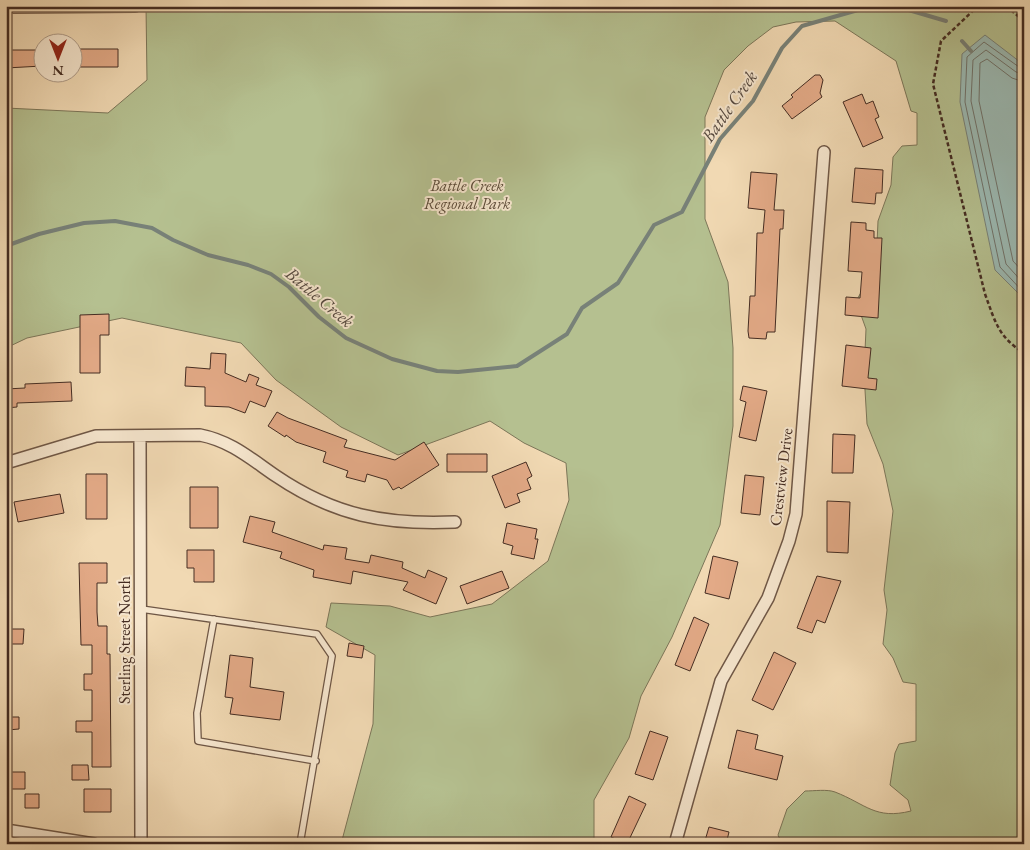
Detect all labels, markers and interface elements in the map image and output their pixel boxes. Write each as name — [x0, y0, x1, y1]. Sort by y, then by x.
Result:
north arrow — [32, 32, 82, 82]
text: N — [52, 62, 64, 80]
water label: Battle Creek — [695, 66, 762, 147]
park label: Battle Creek Regional Park — [424, 175, 511, 214]
water label: Battle Creek — [280, 261, 359, 332]
street label: Crestview Drive — [765, 427, 797, 527]
street label: Sterling Street North — [114, 576, 135, 704]

